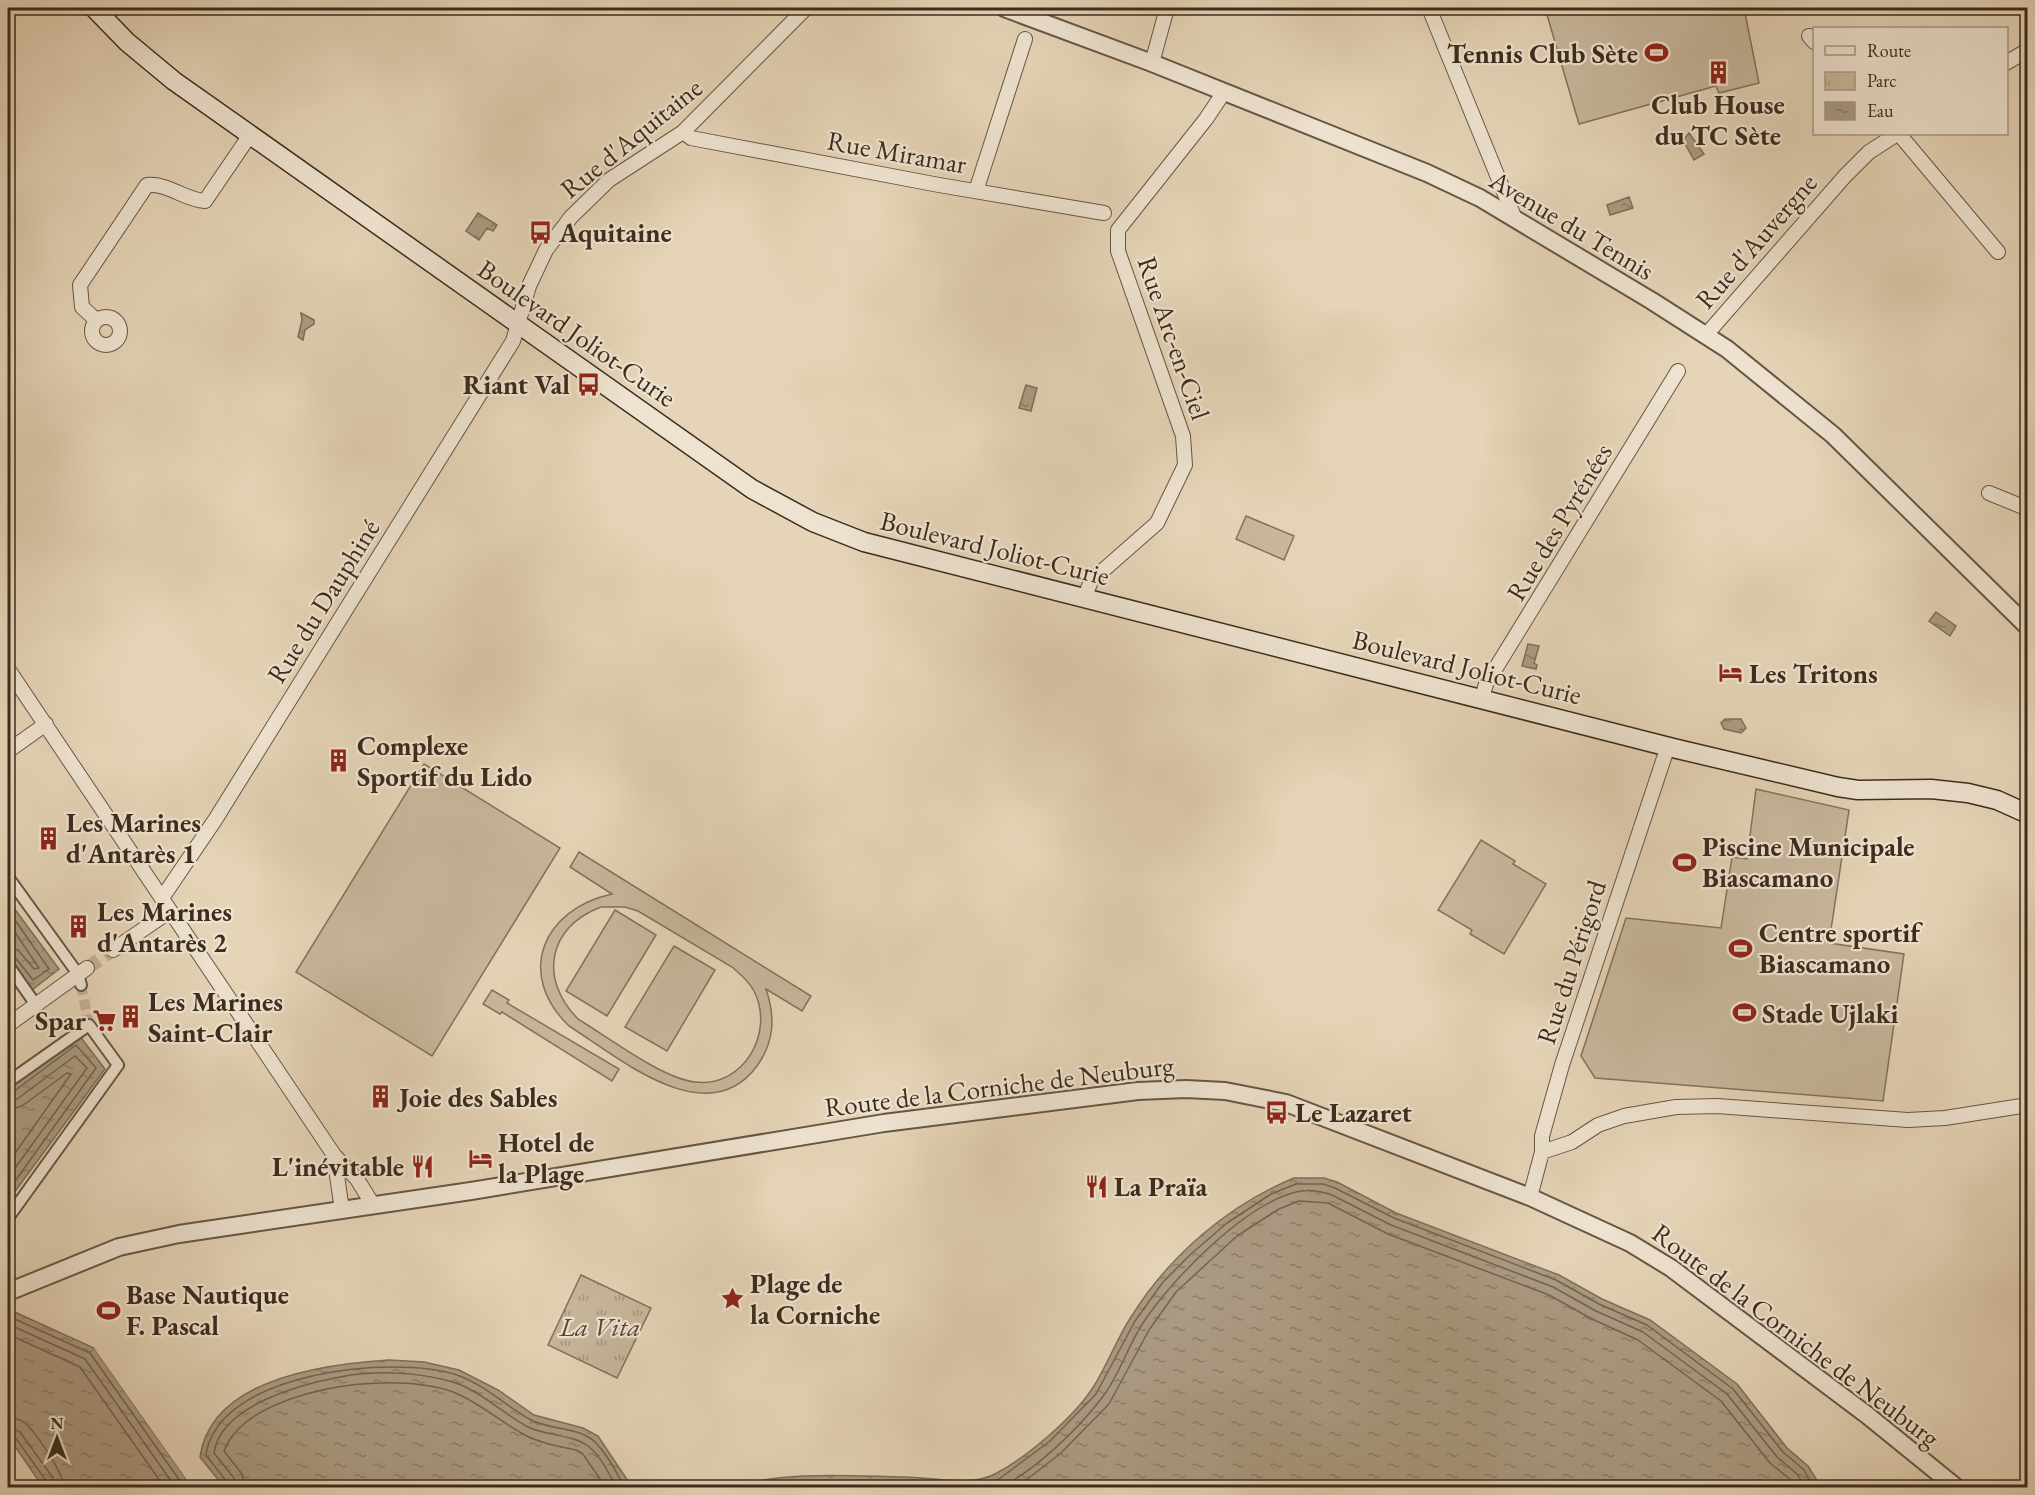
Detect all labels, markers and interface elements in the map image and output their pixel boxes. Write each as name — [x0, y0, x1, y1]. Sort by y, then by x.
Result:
legend — [1813, 27, 2008, 135]
place label: Tennis Club Sète — [1447, 36, 1638, 71]
text: Route — [1867, 39, 1911, 62]
sports icon: Tennis Club Sète — [1643, 40, 1669, 66]
building icon: Club House du TC Sète — [1705, 59, 1731, 85]
text: Parc — [1867, 69, 1897, 92]
street label: Rue d'Aquitaine — [553, 70, 709, 206]
place label: Club House du TC Sète — [1651, 87, 1785, 153]
text: Eau — [1867, 99, 1894, 122]
street label: Rue Miramar — [825, 123, 969, 181]
street label: Avenue du Tennis — [1482, 162, 1661, 288]
street label: Rue d'Auvergne — [1687, 166, 1825, 316]
place label: Aquitaine — [558, 215, 672, 250]
bus stop icon: Aquitaine — [528, 219, 554, 245]
street label: Boulevard Joliot-Curie — [471, 251, 683, 415]
street label: Rue Arc-en-Ciel — [1130, 252, 1218, 424]
place label: Riant Val — [463, 367, 570, 402]
bus stop icon: Riant Val — [575, 371, 601, 397]
street label: Rue des Pyrénées — [1498, 437, 1620, 607]
street label: Boulevard Joliot-Curie — [877, 503, 1113, 593]
street label: Rue du Dauphiné — [259, 512, 387, 690]
street label: Boulevard Joliot-Curie — [1349, 622, 1585, 712]
place label: Les Tritons — [1749, 656, 1878, 691]
hotel icon: Les Tritons — [1718, 660, 1744, 686]
place label: Complexe Sportif du Lido — [357, 728, 532, 794]
building icon: Complexe Sportif du Lido — [326, 748, 352, 774]
place label: Les Marines d'Antarès 1 — [66, 805, 201, 871]
building icon: Les Marines d'Antarès 1 — [35, 825, 61, 851]
place label: Piscine Municipale Biascamano — [1702, 829, 1914, 895]
sports icon: Piscine Municipale Biascamano — [1671, 849, 1697, 875]
street label: Rue du Périgord — [1528, 875, 1614, 1048]
place label: Les Marines d'Antarès 2 — [97, 894, 232, 960]
building icon: Les Marines d'Antarès 2 — [66, 914, 92, 940]
place label: Centre sportif Biascamano — [1759, 915, 1923, 981]
sports icon: Centre sportif Biascamano — [1728, 935, 1754, 961]
place label: Les Marines Saint-Clair — [148, 984, 283, 1050]
place label: Stade Ujlaki — [1762, 996, 1899, 1031]
sports icon: Stade Ujlaki — [1731, 1000, 1757, 1026]
place label: Spar — [35, 1003, 87, 1038]
building icon: Les Marines Saint-Clair — [117, 1004, 143, 1030]
supermarket icon: Spar — [91, 1007, 117, 1033]
street label: Route de la Corniche de Neuburg — [822, 1047, 1176, 1125]
place label: Joie des Sables — [396, 1080, 557, 1115]
building icon: Joie des Sables — [368, 1084, 394, 1110]
place label: Le Lazaret — [1295, 1095, 1412, 1130]
bus stop icon: Le Lazaret — [1264, 1099, 1290, 1125]
place label: Hotel de la Plage — [498, 1125, 594, 1191]
hotel icon: Hotel de la Plage — [467, 1145, 493, 1171]
place label: L'inévitable — [272, 1149, 404, 1184]
restaurant icon: L'inévitable — [409, 1153, 435, 1179]
place label: La Praïa — [1114, 1169, 1207, 1204]
restaurant icon: La Praïa — [1083, 1173, 1109, 1199]
street label: Route de la Corniche de Neuburg — [1645, 1215, 1947, 1455]
place label: Plage de la Corniche — [750, 1266, 880, 1332]
place label: Base Nautique F. Pascal — [126, 1277, 289, 1343]
place icon: Plage de la Corniche — [719, 1286, 745, 1312]
sports icon: Base Nautique F. Pascal — [95, 1297, 121, 1323]
park label: La Vita — [558, 1309, 641, 1344]
north arrow — [27, 1408, 87, 1468]
text: N — [51, 1413, 64, 1434]

